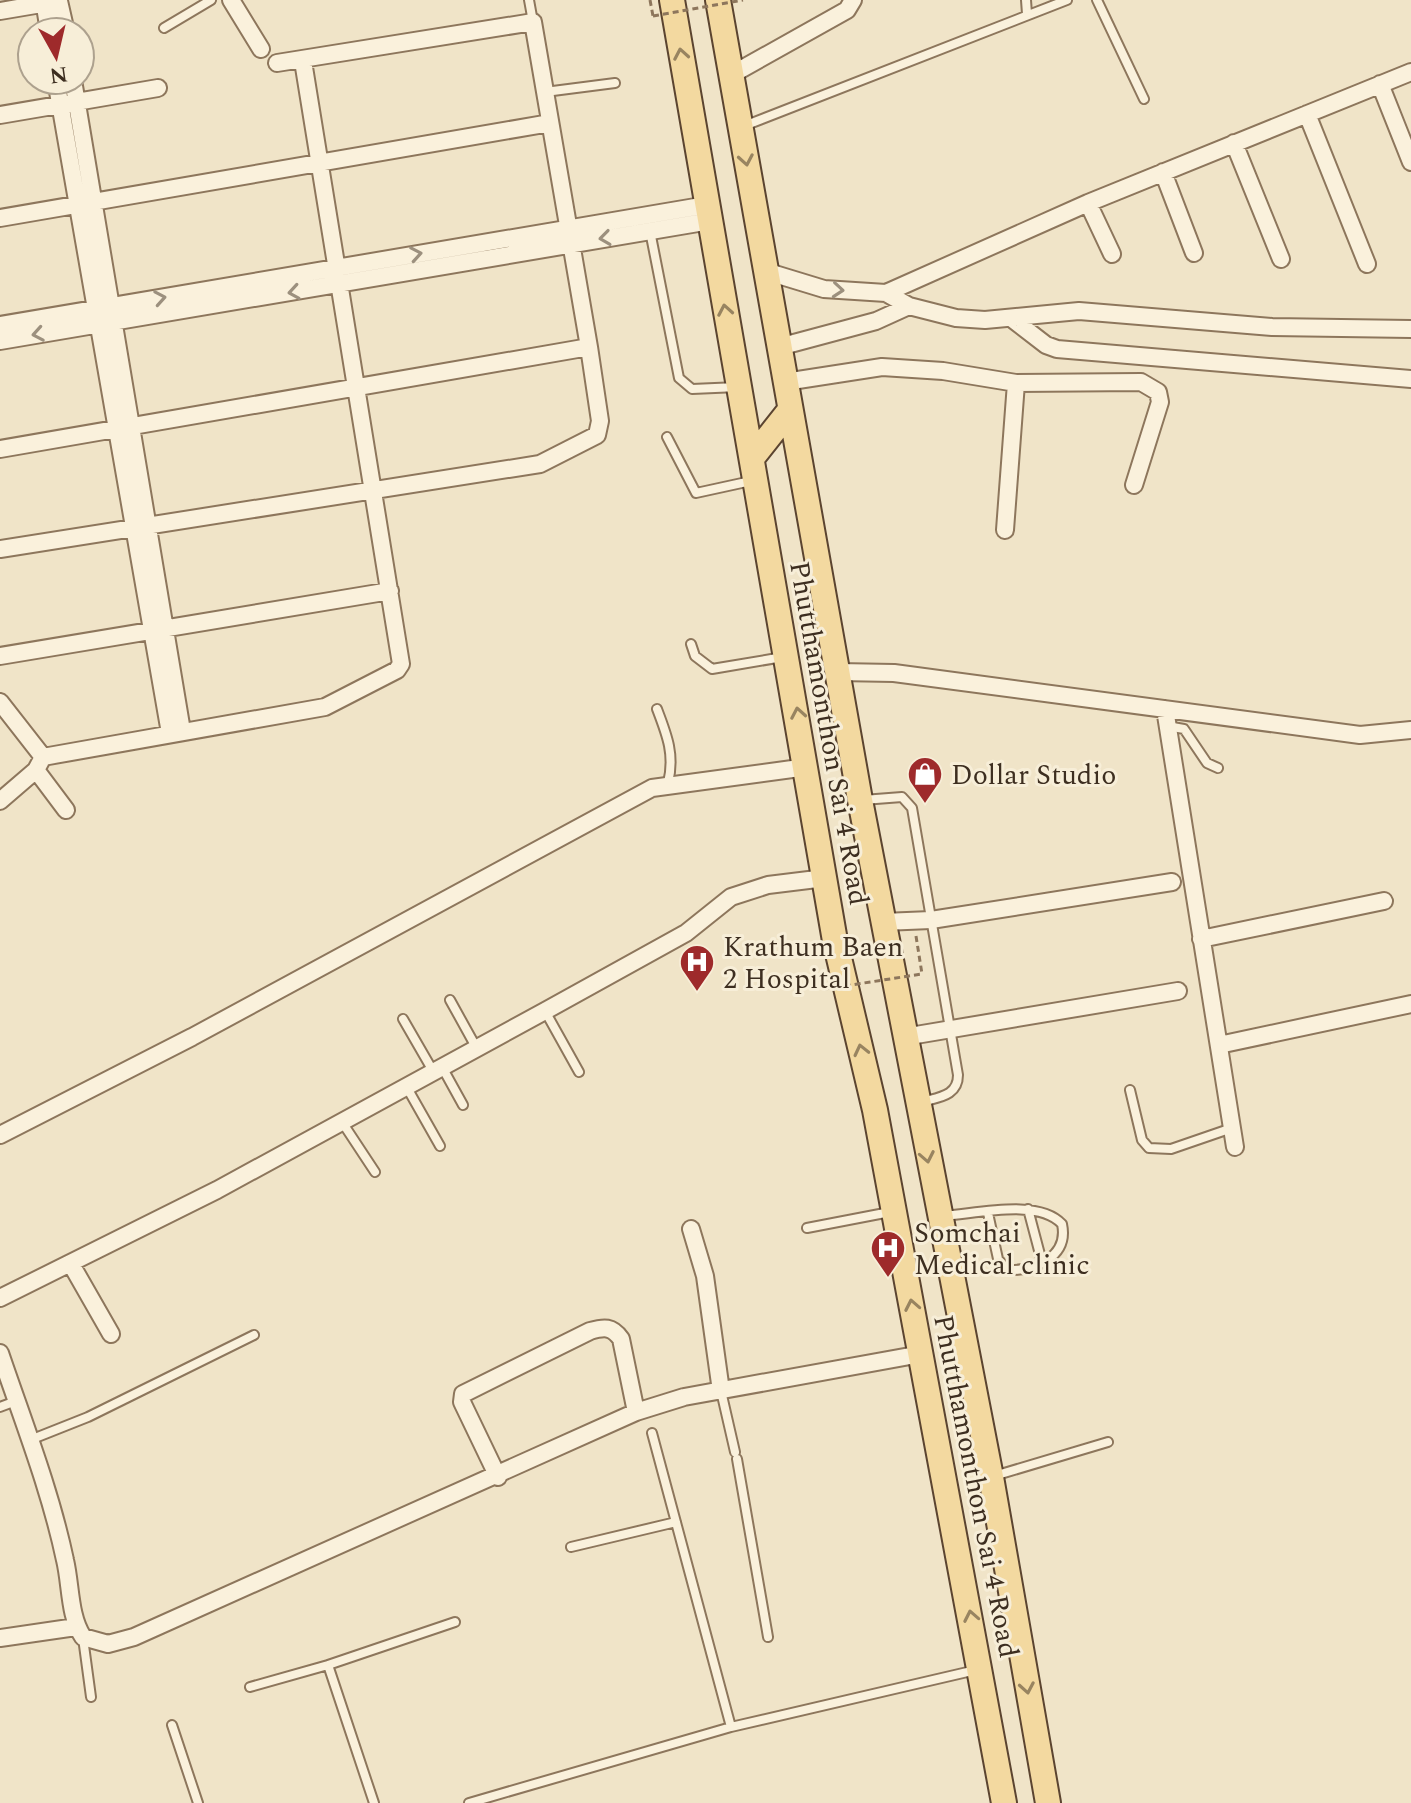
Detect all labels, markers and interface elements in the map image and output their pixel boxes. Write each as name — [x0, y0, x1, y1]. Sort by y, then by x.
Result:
north arrow — [16, 16, 96, 96]
one-way arrow — [674, 47, 691, 61]
text: N — [47, 57, 70, 92]
one-way arrow — [737, 153, 754, 166]
one-way arrow — [599, 229, 612, 246]
one-way arrow — [409, 247, 423, 264]
one-way arrow — [832, 282, 845, 299]
one-way arrow — [287, 283, 301, 300]
one-way arrow — [153, 290, 166, 307]
one-way arrow — [718, 303, 735, 317]
one-way arrow — [31, 325, 44, 342]
street label: Phutthamonthon Sai 4 Road — [777, 558, 880, 909]
one-way arrow — [790, 706, 807, 719]
place label: Dollar Studio — [951, 754, 1116, 797]
shop icon: Dollar Studio — [906, 755, 944, 805]
place label: Krathum Baen 2 Hospital — [723, 926, 903, 1001]
hospital icon: Krathum Baen 2 Hospital — [678, 943, 716, 993]
one-way arrow — [854, 1044, 871, 1058]
one-way arrow — [918, 1150, 935, 1164]
place label: Somchai Medical clinic — [914, 1212, 1090, 1287]
hospital icon: Somchai Medical clinic — [869, 1229, 907, 1279]
one-way arrow — [905, 1299, 922, 1312]
street label: Phutthamonthon Sai 4 Road — [921, 1311, 1030, 1662]
one-way arrow — [963, 1609, 980, 1623]
one-way arrow — [1018, 1681, 1035, 1695]

